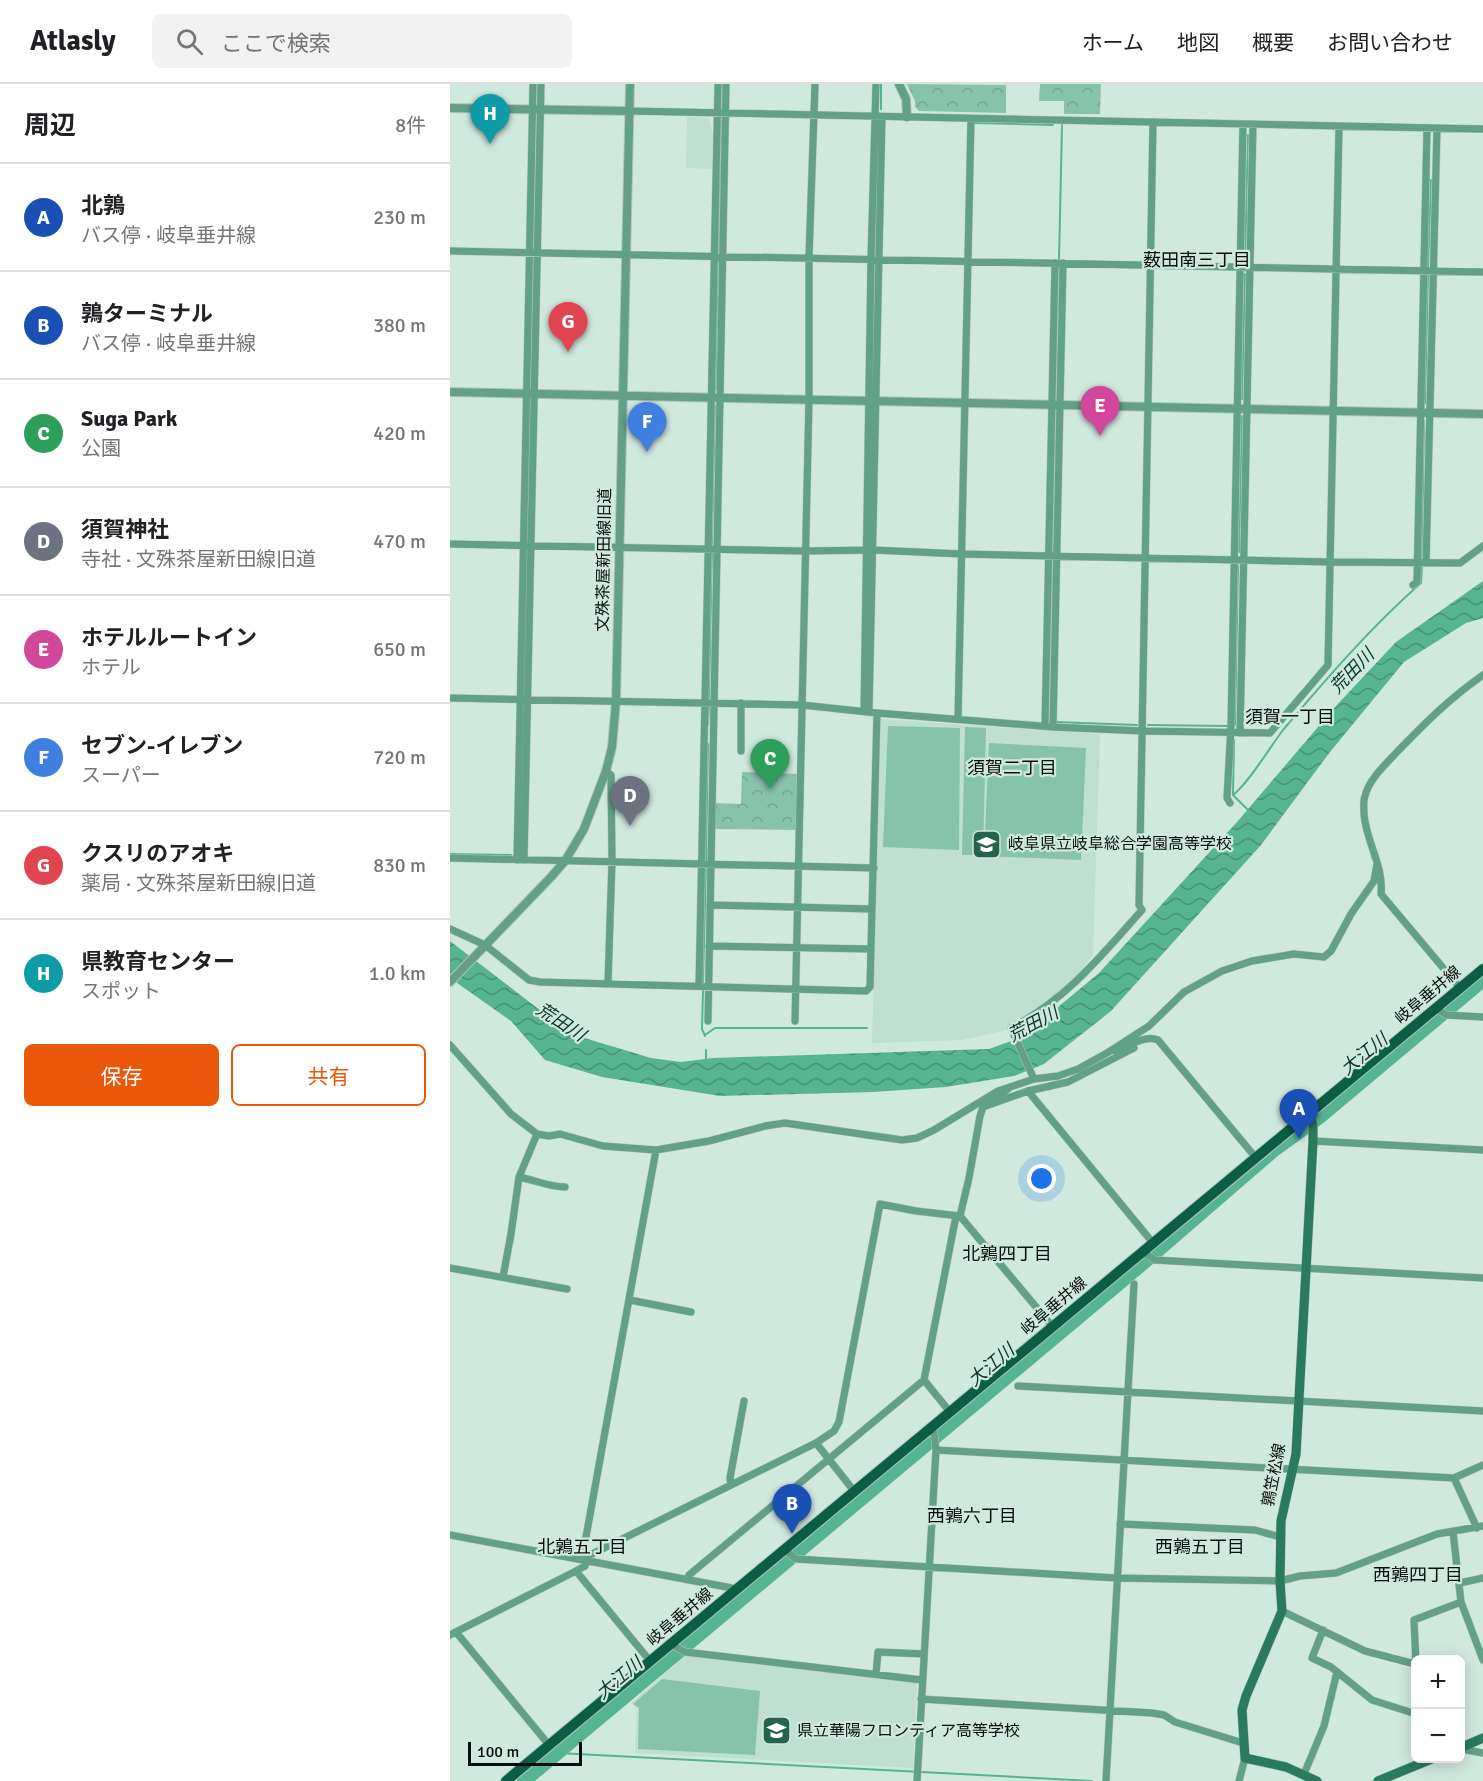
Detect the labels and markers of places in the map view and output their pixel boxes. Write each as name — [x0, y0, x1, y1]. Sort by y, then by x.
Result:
pin: H — [470, 94, 510, 144]
pin: G — [548, 302, 588, 352]
pin: E — [1080, 386, 1120, 436]
pin: F — [628, 402, 666, 452]
pin: C — [750, 740, 790, 789]
pin: D — [610, 776, 650, 826]
school or university icon: 岐阜県立岐阜総合学園高等学校 — [971, 828, 1003, 860]
place label: 岐阜県立岐阜総合学園高等学校 — [1008, 834, 1232, 854]
pin: A — [1280, 1090, 1318, 1139]
pin: B — [772, 1484, 812, 1534]
school or university icon: 県立華陽フロンティア高等学校 — [760, 1715, 792, 1747]
place label: 県立華陽フロンティア高等学校 — [797, 1721, 1020, 1741]

